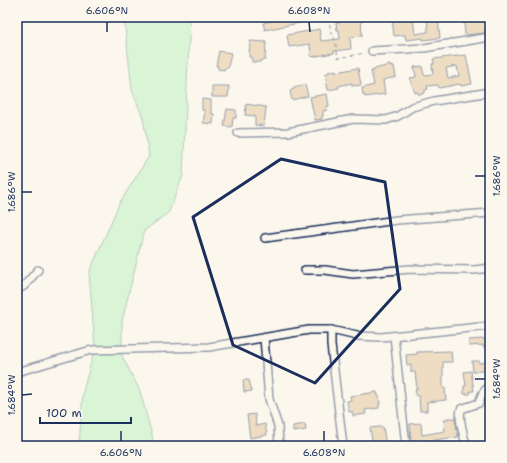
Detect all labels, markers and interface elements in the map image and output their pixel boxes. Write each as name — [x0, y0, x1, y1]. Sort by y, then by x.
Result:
text: 6.606°N — [86, 4, 128, 17]
text: 6.608°N — [288, 4, 330, 17]
text: 1.686°W — [490, 155, 503, 197]
text: 1.686°W — [5, 171, 18, 213]
text: 1.684°W — [490, 358, 503, 400]
text: 1.684°W — [5, 374, 18, 416]
scale bar — [40, 399, 131, 425]
text: 100 m — [46, 405, 82, 421]
text: 6.606°N — [100, 446, 142, 459]
text: 6.608°N — [303, 446, 345, 459]

